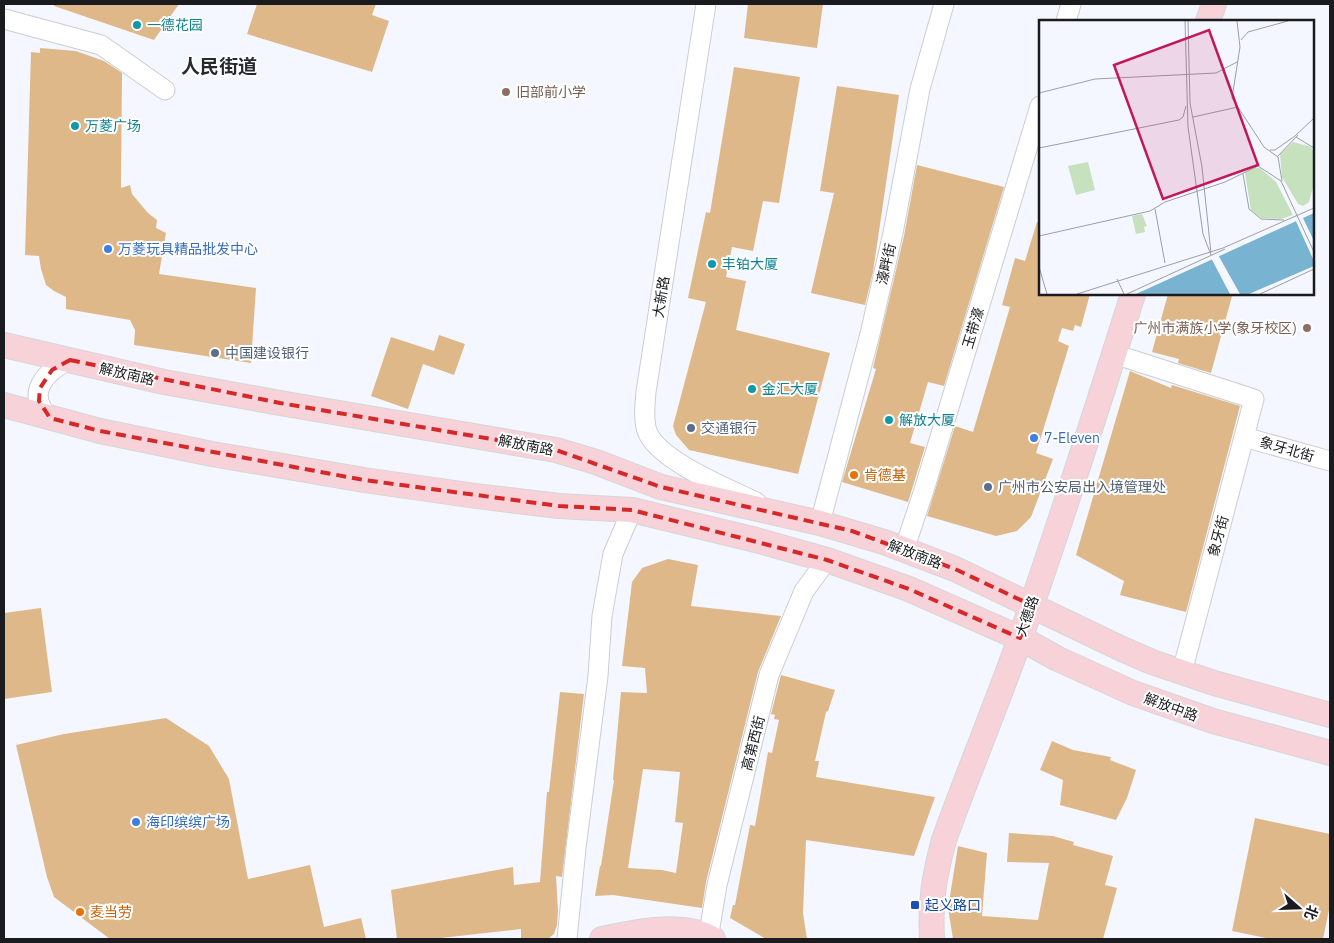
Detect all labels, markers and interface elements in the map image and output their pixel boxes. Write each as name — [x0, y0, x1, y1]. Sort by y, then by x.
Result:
place label: 一德花园 — [147, 16, 203, 34]
marker: 一德花园 — [131, 19, 143, 31]
inset map — [1039, 20, 1314, 295]
district label: 人民街道 — [181, 54, 257, 78]
place label: 旧部前小学 — [516, 83, 586, 101]
marker: 旧部前小学 — [500, 86, 512, 98]
place label: 万菱广场 — [85, 117, 141, 135]
marker: 万菱广场 — [69, 120, 81, 132]
place label: 万菱玩具精品批发中心 — [118, 240, 258, 258]
street label: 濠畔街 — [873, 242, 899, 286]
marker: 万菱玩具精品批发中心 — [102, 243, 114, 255]
place label: 丰铂大厦 — [722, 255, 778, 273]
marker: 丰铂大厦 — [706, 258, 718, 270]
street label: 大新路 — [649, 275, 673, 319]
street label: 玉带濠 — [958, 305, 988, 351]
place label: 广州市满族小学(象牙校区) — [1134, 319, 1297, 337]
marker: 广州市满族小学(象牙校区) — [1301, 322, 1313, 334]
place label: 中国建设银行 — [225, 344, 309, 362]
marker: 中国建设银行 — [209, 347, 221, 359]
street label: 解放南路 — [98, 359, 156, 389]
place label: 金汇大厦 — [762, 380, 818, 398]
marker: 金汇大厦 — [746, 383, 758, 395]
place label: 解放大厦 — [899, 411, 955, 429]
marker: 解放大厦 — [883, 414, 895, 426]
place label: 交通银行 — [701, 419, 757, 437]
marker: 交通银行 — [685, 422, 697, 434]
place label: 7-Eleven — [1044, 429, 1100, 447]
street label: 解放南路 — [497, 431, 555, 459]
marker: 7-Eleven — [1028, 432, 1040, 444]
street label: 象牙北街 — [1258, 433, 1316, 465]
place label: 肯德基 — [864, 466, 906, 484]
marker: 肯德基 — [848, 469, 860, 481]
place label: 广州市公安局出入境管理处 — [998, 478, 1166, 496]
marker: 广州市公安局出入境管理处 — [982, 481, 994, 493]
street label: 象牙街 — [1204, 513, 1232, 559]
street label: 解放南路 — [886, 536, 944, 572]
street label: 大德路 — [1012, 593, 1042, 639]
street label: 解放中路 — [1142, 689, 1200, 725]
street label: 高第西街 — [737, 714, 769, 772]
place label: 海印缤缤广场 — [146, 813, 230, 831]
marker: 海印缤缤广场 — [130, 816, 142, 828]
north arrow — [1274, 883, 1324, 933]
place label: 起义路口 — [925, 896, 981, 914]
marker: 起义路口 — [909, 899, 921, 911]
place label: 麦当劳 — [90, 903, 132, 921]
text: 北 — [1300, 903, 1322, 922]
marker: 麦当劳 — [74, 906, 86, 918]

